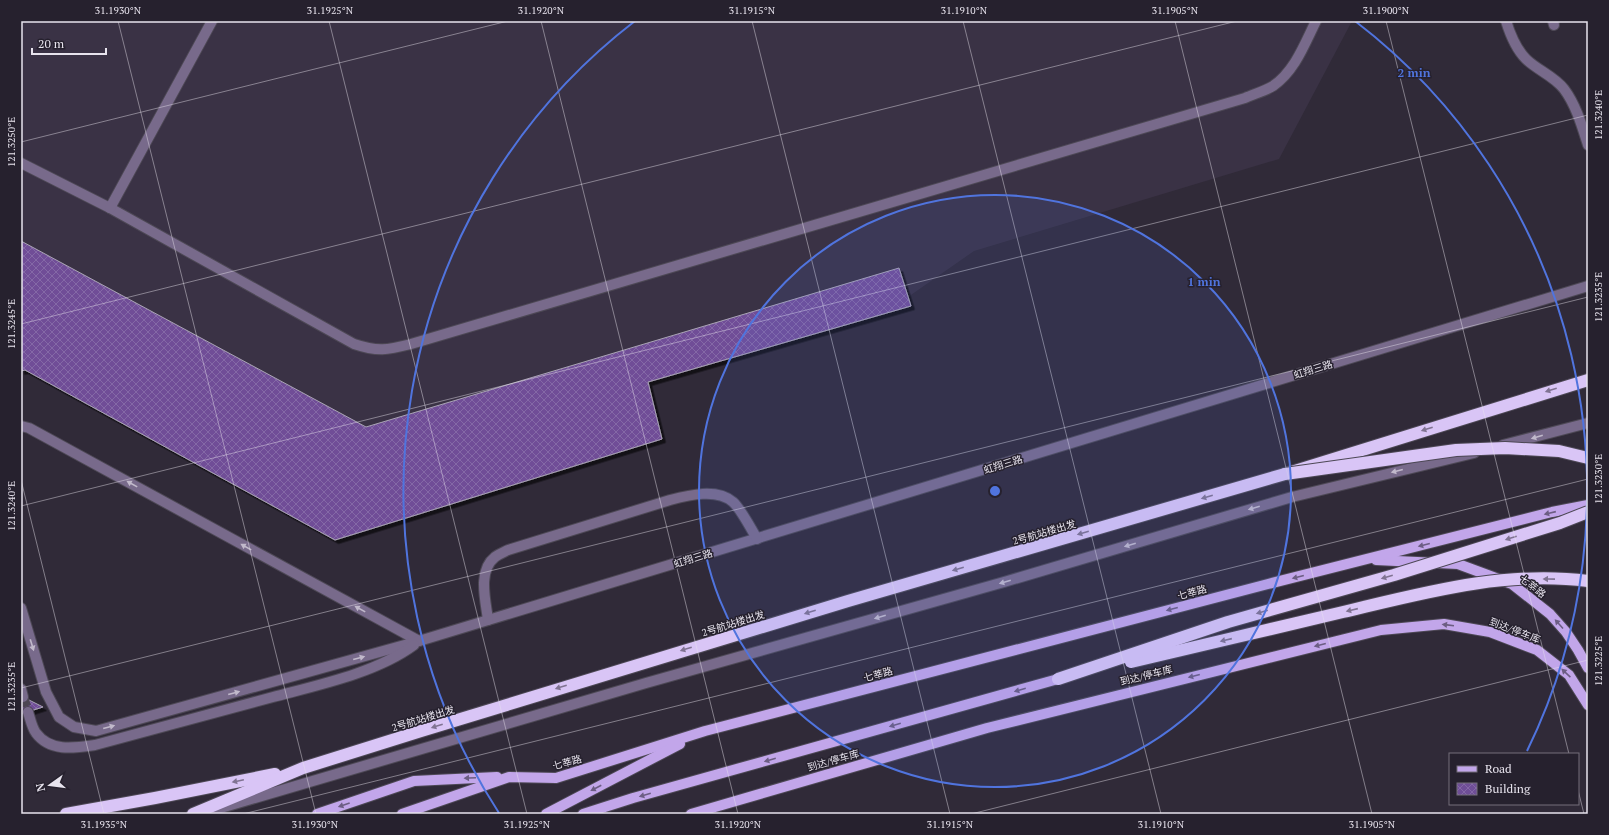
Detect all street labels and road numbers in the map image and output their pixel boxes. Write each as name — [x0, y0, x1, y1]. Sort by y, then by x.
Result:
street label: 虹翔三路 — [1292, 357, 1334, 382]
street label: 虹翔三路 — [982, 452, 1024, 477]
street label: 2号航站楼出发 — [1011, 517, 1077, 548]
street label: 虹翔三路 — [672, 546, 714, 571]
street label: 七莘路 — [1517, 572, 1549, 601]
street label: 七莘路 — [1176, 582, 1208, 603]
street label: 2号航站楼出发 — [700, 608, 766, 639]
street label: 到达/停车库 — [1488, 615, 1542, 646]
street label: 到达/停车库 — [1119, 663, 1174, 688]
street label: 七莘路 — [862, 664, 894, 685]
street label: 2号航站楼出发 — [390, 703, 456, 734]
street label: 到达/停车库 — [806, 747, 861, 774]
street label: 七莘路 — [551, 752, 583, 773]

